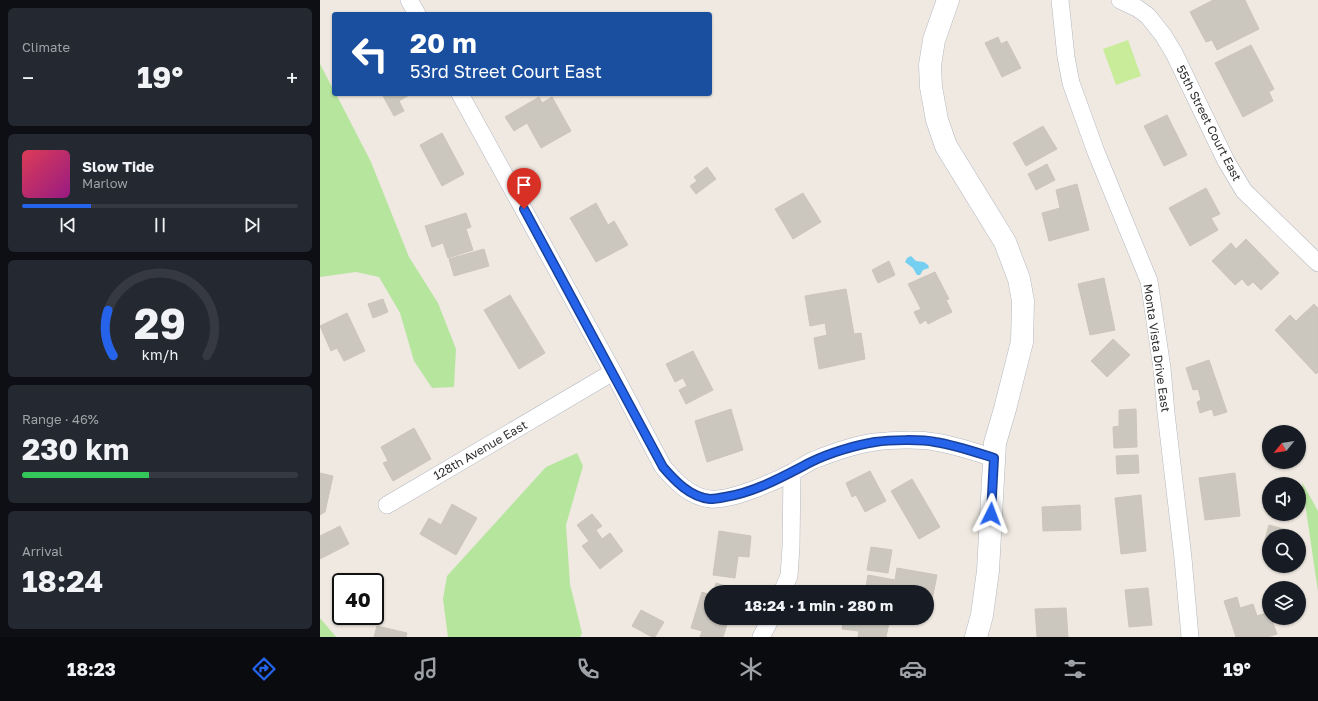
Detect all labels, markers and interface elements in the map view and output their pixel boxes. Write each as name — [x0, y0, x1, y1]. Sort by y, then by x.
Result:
text: 20 m — [410, 26, 477, 59]
icon: left — [344, 28, 396, 80]
text: Climate — [22, 39, 70, 55]
text: 19° — [137, 59, 183, 95]
text: 53rd Street Court East — [410, 60, 602, 82]
street label: 55th Street Court East — [1173, 63, 1245, 184]
text: − — [22, 64, 34, 91]
text: + — [286, 64, 298, 91]
text: Slow Tide — [82, 157, 154, 175]
pin — [507, 168, 541, 209]
icon: arrive — [513, 174, 535, 196]
text: Marlow — [82, 175, 128, 191]
icon: previous — [57, 214, 79, 236]
icon: pause — [149, 214, 171, 236]
icon: next — [241, 214, 263, 236]
street label: Monta Vista Drive East — [1141, 283, 1173, 413]
text: 29 — [134, 298, 186, 348]
text: km/h — [142, 346, 178, 363]
text: Range · 46% — [22, 411, 99, 427]
street label: 128th Avenue East — [430, 417, 530, 483]
north arrow — [1262, 425, 1306, 469]
map controls — [1262, 425, 1306, 625]
text: 230 km — [22, 431, 129, 467]
button: sound — [1262, 477, 1306, 521]
position arrow — [970, 493, 1012, 535]
button: search — [1262, 529, 1306, 573]
text: Arrival — [22, 543, 63, 559]
text: 18:24 — [22, 563, 103, 599]
speed limit sign: 40 — [332, 573, 384, 625]
button: layers — [1262, 581, 1306, 625]
text: 18:24 · 1 min · 280 m — [745, 596, 893, 614]
icon: directions — [250, 655, 278, 683]
icon: music — [412, 655, 440, 683]
icon: phone — [574, 655, 602, 683]
icon: climate — [737, 655, 765, 683]
icon: car — [899, 655, 927, 683]
icon: filters — [1061, 655, 1089, 683]
text: 18:23 — [67, 658, 116, 680]
text: 19° — [1223, 658, 1251, 680]

